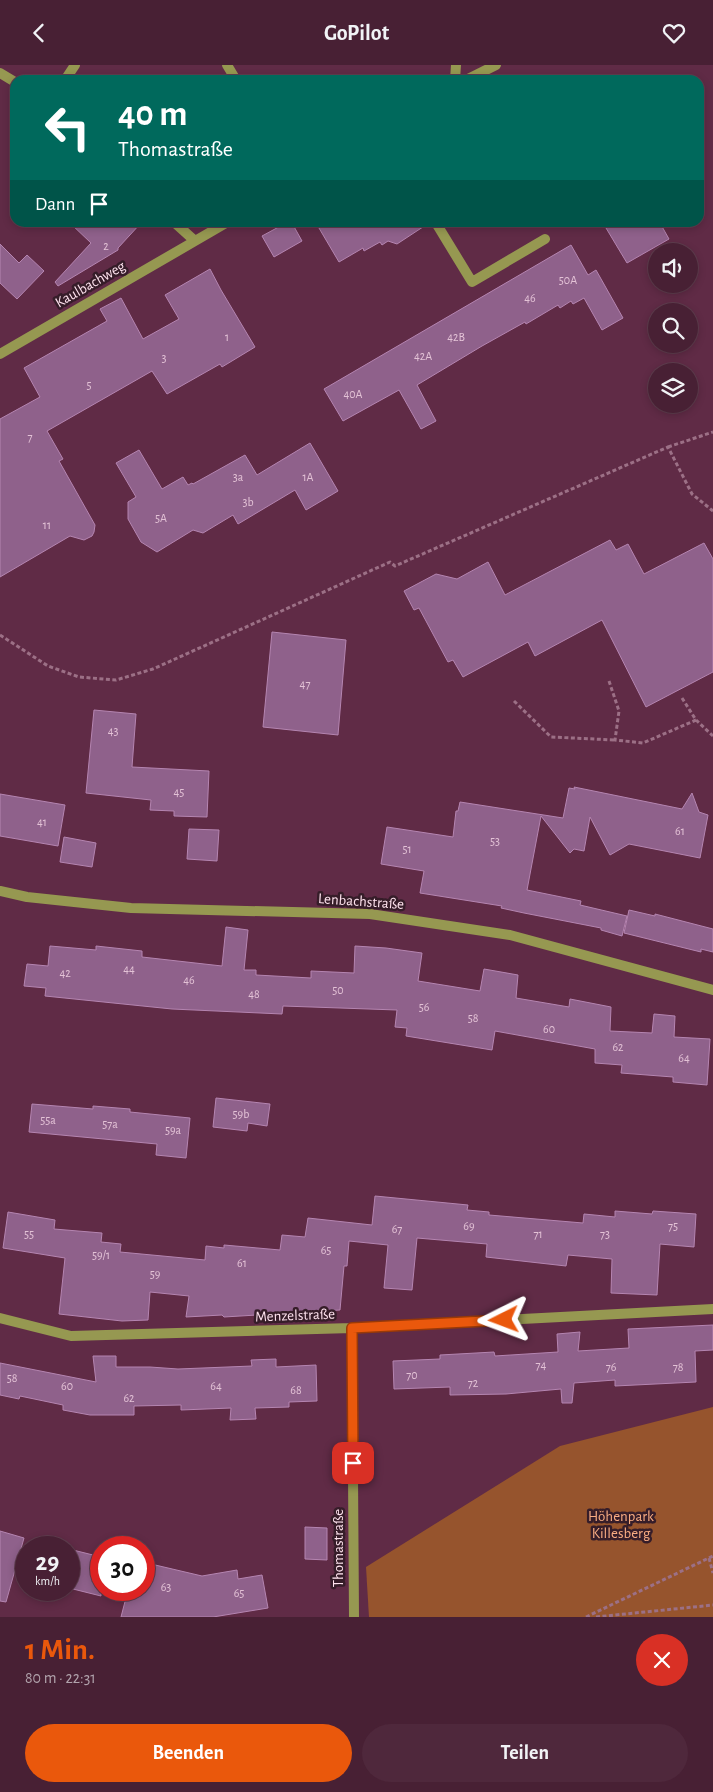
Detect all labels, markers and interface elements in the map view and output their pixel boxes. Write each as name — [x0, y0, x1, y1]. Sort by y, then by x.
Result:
icon: back — [25, 19, 53, 47]
icon: heart — [660, 19, 688, 47]
text: GoPilot — [324, 22, 389, 44]
icon: left — [35, 95, 100, 160]
text: 40 m — [118, 97, 187, 132]
text: Thomastraße — [118, 138, 233, 160]
icon: arrive — [85, 190, 113, 218]
text: Dann — [35, 195, 75, 214]
house number: 2 — [103, 240, 109, 252]
map controls — [648, 243, 698, 413]
button: sound — [648, 243, 698, 293]
street label: Kaulbachweg — [53, 258, 128, 310]
house number: 50A — [559, 274, 577, 286]
house number: 46 — [524, 292, 536, 304]
button: search — [648, 303, 698, 353]
house number: 1 — [225, 331, 229, 343]
house number: 42B — [447, 331, 465, 343]
house number: 42A — [414, 350, 432, 362]
house number: 3 — [162, 352, 167, 364]
button: layers — [648, 363, 698, 413]
house number: 5 — [86, 379, 92, 391]
house number: 40A — [343, 388, 363, 400]
house number: 7 — [27, 431, 33, 443]
house number: 3a — [233, 471, 244, 483]
house number: 1A — [302, 471, 314, 483]
house number: 3b — [242, 496, 254, 508]
house number: 5A — [155, 512, 167, 524]
house number: 11 — [43, 519, 51, 531]
house number: 47 — [300, 678, 310, 690]
house number: 43 — [108, 725, 118, 737]
house number: 45 — [174, 786, 184, 798]
house number: 41 — [37, 816, 47, 828]
house number: 61 — [675, 825, 685, 837]
house number: 53 — [490, 835, 500, 847]
house number: 51 — [402, 843, 412, 855]
street label: Lenbachstraße — [318, 891, 404, 912]
house number: 44 — [123, 963, 135, 975]
house number: 42 — [59, 967, 71, 979]
house number: 46 — [183, 974, 195, 986]
house number: 50 — [332, 984, 344, 996]
house number: 48 — [248, 988, 260, 1000]
house number: 56 — [419, 1001, 430, 1013]
house number: 58 — [468, 1012, 479, 1024]
house number: 60 — [543, 1023, 555, 1035]
house number: 62 — [612, 1041, 624, 1053]
house number: 64 — [678, 1052, 690, 1064]
house number: 59b — [233, 1108, 249, 1120]
house number: 55a — [40, 1114, 56, 1126]
house number: 57a — [102, 1118, 118, 1130]
house number: 59a — [165, 1124, 182, 1136]
house number: 69 — [463, 1220, 475, 1232]
house number: 75 — [668, 1220, 678, 1232]
house number: 67 — [392, 1223, 402, 1235]
house number: 55 — [24, 1228, 34, 1240]
house number: 71 — [533, 1228, 543, 1240]
house number: 73 — [600, 1228, 610, 1240]
house number: 65 — [321, 1244, 331, 1256]
house number: 59/1 — [92, 1249, 110, 1261]
house number: 61 — [237, 1257, 247, 1269]
house number: 59 — [150, 1268, 161, 1280]
position arrow — [477, 1293, 529, 1345]
street label: Menzelstraße — [255, 1307, 335, 1324]
house number: 74 — [536, 1359, 547, 1371]
house number: 76 — [606, 1361, 617, 1373]
house number: 78 — [673, 1361, 684, 1373]
house number: 70 — [406, 1369, 418, 1381]
house number: 58 — [7, 1372, 18, 1384]
house number: 72 — [468, 1377, 479, 1389]
house number: 60 — [61, 1380, 73, 1392]
house number: 64 — [210, 1380, 222, 1392]
house number: 68 — [290, 1384, 302, 1396]
house number: 62 — [123, 1392, 135, 1404]
pin — [332, 1442, 374, 1484]
icon: arrive — [339, 1449, 367, 1477]
street label: Thomastraße — [331, 1509, 346, 1587]
park label: Höhenpark Killesberg — [588, 1509, 654, 1541]
speed limit sign: 30 — [90, 1536, 155, 1601]
text: 29 — [36, 1550, 59, 1575]
text: km/h — [35, 1575, 60, 1587]
house number: 63 — [161, 1581, 171, 1593]
house number: 65 — [234, 1587, 244, 1599]
button: close — [636, 1634, 688, 1686]
text: 1 Min. — [25, 1635, 95, 1665]
text: 80 m · 22:31 — [25, 1670, 96, 1686]
button: Beenden — [25, 1724, 352, 1782]
button: Teilen — [362, 1724, 688, 1782]

